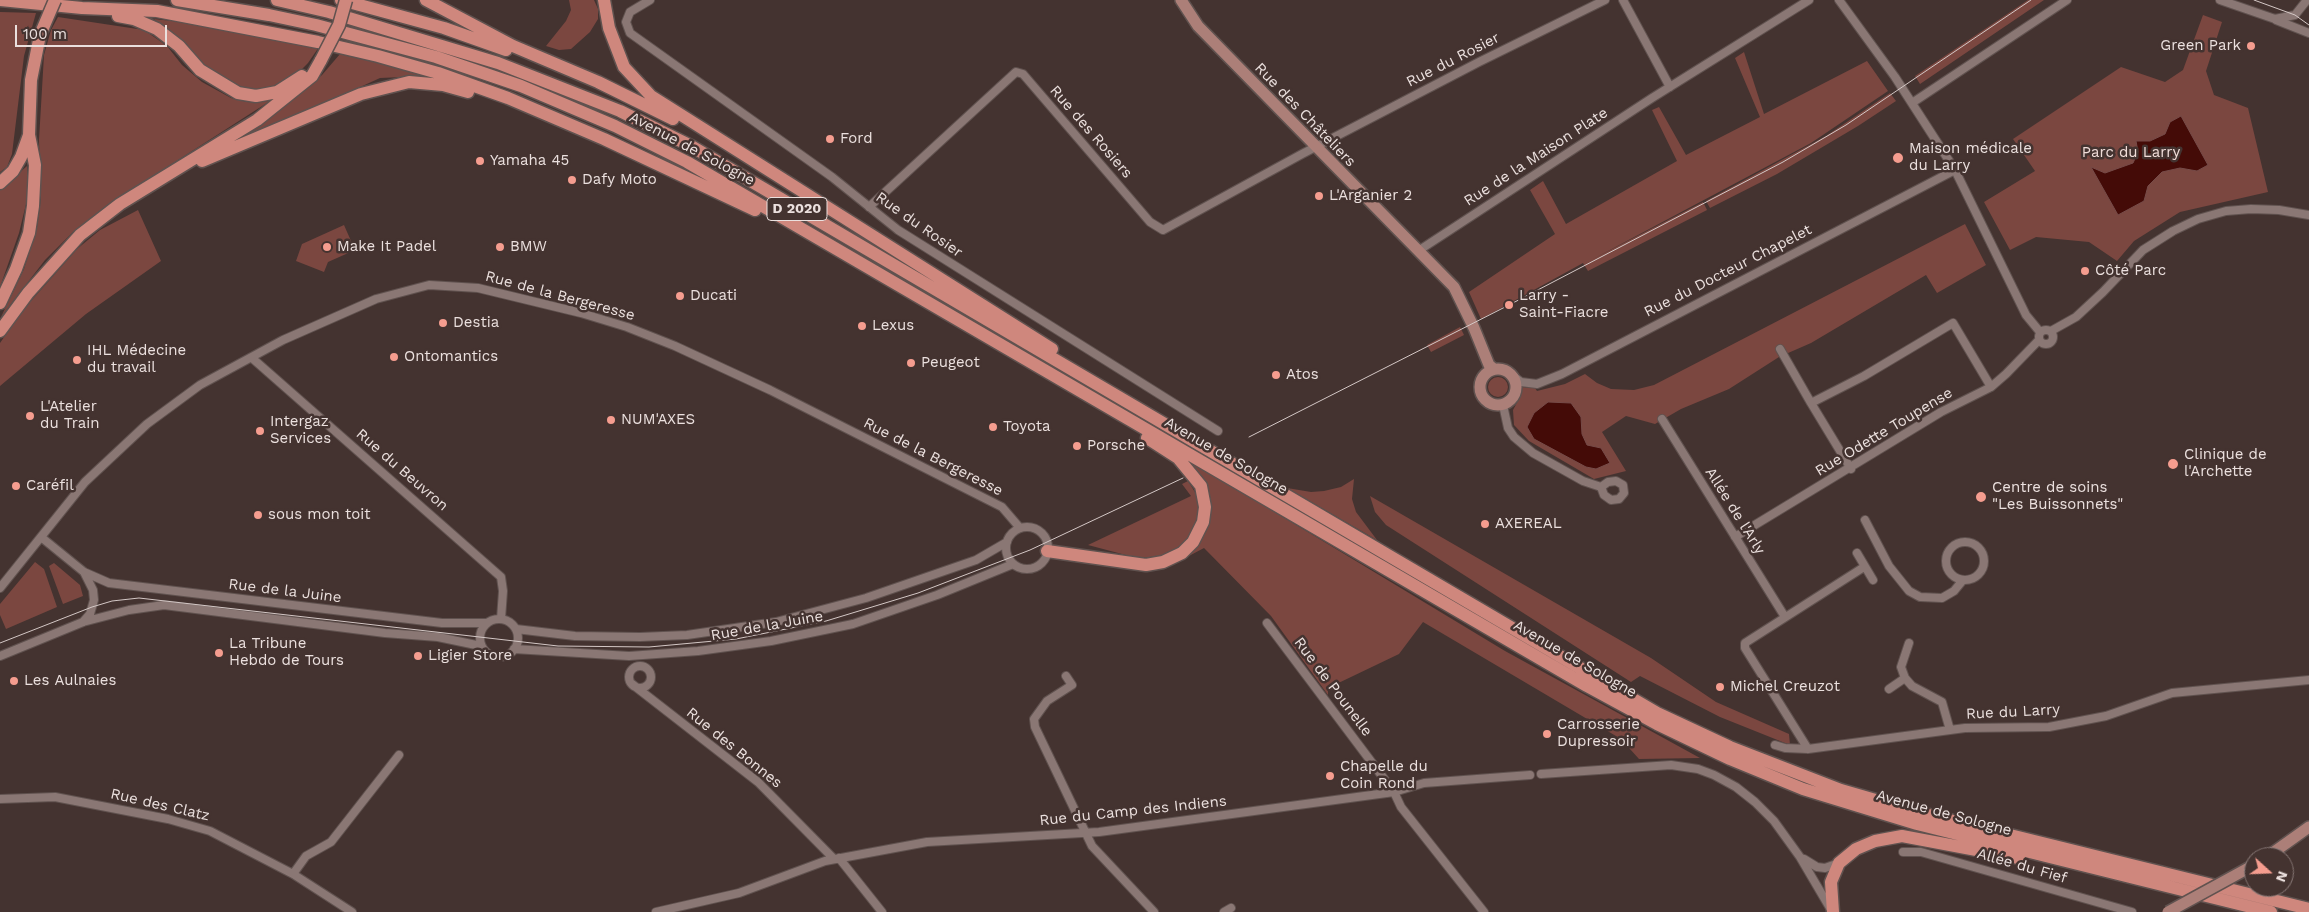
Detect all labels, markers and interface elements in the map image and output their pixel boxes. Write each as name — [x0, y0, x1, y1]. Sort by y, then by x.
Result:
scale bar — [18, 15, 170, 47]
text: 100 m — [23, 25, 67, 43]
street label: Rue du Rosier — [1403, 29, 1503, 91]
place label: Green Park — [2160, 37, 2241, 55]
marker: Green Park — [2245, 40, 2257, 52]
street label: Rue des Châteliers — [1251, 59, 1359, 171]
street label: Rue des Rosiers — [1046, 82, 1136, 182]
street label: Rue de la Maison Plate — [1461, 104, 1611, 210]
street label: Avenue de Sologne — [626, 108, 758, 190]
place label: Ford — [840, 130, 873, 148]
marker: Ford — [824, 133, 836, 145]
place label: Maison médicale du Larry — [1909, 140, 2032, 175]
park label: Parc du Larry — [2082, 144, 2180, 162]
marker: Maison médicale du Larry — [1891, 151, 1905, 165]
place label: Yamaha 45 — [490, 152, 569, 170]
marker: Yamaha 45 — [474, 155, 486, 167]
place label: Dafy Moto — [582, 171, 657, 189]
marker: Dafy Moto — [566, 174, 578, 186]
place label: L'Arganier 2 — [1329, 187, 1412, 205]
street label: Rue du Rosier — [872, 188, 966, 262]
marker: L'Arganier 2 — [1313, 190, 1325, 202]
road number: D 2020 — [767, 198, 827, 220]
street label: Rue du Docteur Chapelet — [1641, 221, 1815, 321]
place label: Make It Padel — [337, 238, 436, 256]
place label: BMW — [510, 238, 547, 256]
marker: Make It Padel — [321, 241, 333, 253]
marker: BMW — [494, 241, 506, 253]
place label: Côté Parc — [2095, 262, 2166, 280]
marker: Côté Parc — [2079, 265, 2091, 277]
street label: Rue de la Bergeresse — [483, 267, 637, 325]
place label: Ducati — [690, 287, 737, 305]
place label: Larry - Saint-Fiacre — [1519, 287, 1608, 322]
marker: Ducati — [674, 290, 686, 302]
marker: Larry - Saint-Fiacre — [1503, 299, 1515, 311]
place label: Destia — [453, 314, 499, 332]
marker: Destia — [437, 317, 449, 329]
place label: Lexus — [872, 317, 914, 335]
marker: Lexus — [856, 320, 868, 332]
place label: IHL Médecine du travail — [87, 342, 186, 377]
place label: Ontomantics — [404, 348, 498, 366]
marker: Ontomantics — [388, 351, 400, 363]
marker: IHL Médecine du travail — [71, 354, 83, 366]
place label: Peugeot — [921, 354, 980, 372]
marker: Peugeot — [905, 357, 917, 369]
place label: Atos — [1286, 366, 1319, 384]
marker: Atos — [1270, 369, 1282, 381]
street label: Rue Odette Toupense — [1812, 384, 1956, 480]
place label: L'Atelier du Train — [40, 398, 99, 433]
marker: L'Atelier du Train — [24, 410, 36, 422]
place label: NUM'AXES — [621, 411, 695, 429]
place label: Intergaz Services — [270, 413, 331, 448]
street label: Avenue de Sologne — [1161, 413, 1291, 499]
marker: NUM'AXES — [605, 414, 617, 426]
street label: Rue de la Bergeresse — [860, 414, 1006, 500]
place label: Toyota — [1003, 418, 1051, 436]
marker: Toyota — [987, 421, 999, 433]
marker: Intergaz Services — [254, 425, 266, 437]
street label: Rue du Beuvron — [352, 425, 452, 515]
place label: Porsche — [1087, 437, 1145, 455]
marker: Porsche — [1071, 440, 1083, 452]
place label: Clinique de l'Archette — [2184, 446, 2267, 481]
marker: Clinique de l'Archette — [2166, 457, 2180, 471]
street label: Allée de l'Arly — [1701, 464, 1769, 558]
place label: Caréfil — [26, 477, 74, 495]
place label: Centre de soins "Les Buissonnets" — [1992, 479, 2123, 514]
marker: Caréfil — [10, 480, 22, 492]
marker: Centre de soins "Les Buissonnets" — [1974, 490, 1988, 504]
place label: sous mon toit — [268, 506, 370, 524]
marker: sous mon toit — [252, 509, 264, 521]
place label: AXEREAL — [1495, 515, 1562, 533]
marker: AXEREAL — [1479, 518, 1491, 530]
street label: Rue de la Juine — [227, 575, 343, 607]
street label: Rue de la Juine — [709, 607, 825, 645]
street label: Avenue de Sologne — [1510, 616, 1640, 702]
street label: Rue de Pounelle — [1290, 634, 1376, 740]
place label: La Tribune Hebdo de Tours — [229, 635, 344, 670]
marker: La Tribune Hebdo de Tours — [213, 647, 225, 659]
place label: Ligier Store — [428, 647, 512, 665]
marker: Ligier Store — [412, 650, 424, 662]
place label: Les Aulnaies — [24, 672, 116, 690]
marker: Les Aulnaies — [8, 675, 20, 687]
place label: Michel Creuzot — [1730, 678, 1840, 696]
marker: Michel Creuzot — [1714, 681, 1726, 693]
street label: Rue du Larry — [1966, 701, 2060, 723]
street label: Rue des Bonnes — [683, 704, 785, 792]
place label: Carrosserie Dupressoir — [1557, 716, 1640, 751]
marker: Carrosserie Dupressoir — [1541, 728, 1553, 740]
place label: Chapelle du Coin Rond — [1340, 758, 1428, 793]
marker: Chapelle du Coin Rond — [1324, 770, 1336, 782]
street label: Rue des Clatz — [109, 785, 211, 825]
street label: Avenue de Sologne — [1874, 786, 2014, 840]
street label: Rue du Camp des Indiens — [1038, 792, 1228, 830]
street label: Allée du Fief — [1975, 845, 2069, 887]
north arrow — [2244, 847, 2294, 897]
text: N — [2273, 869, 2291, 884]

